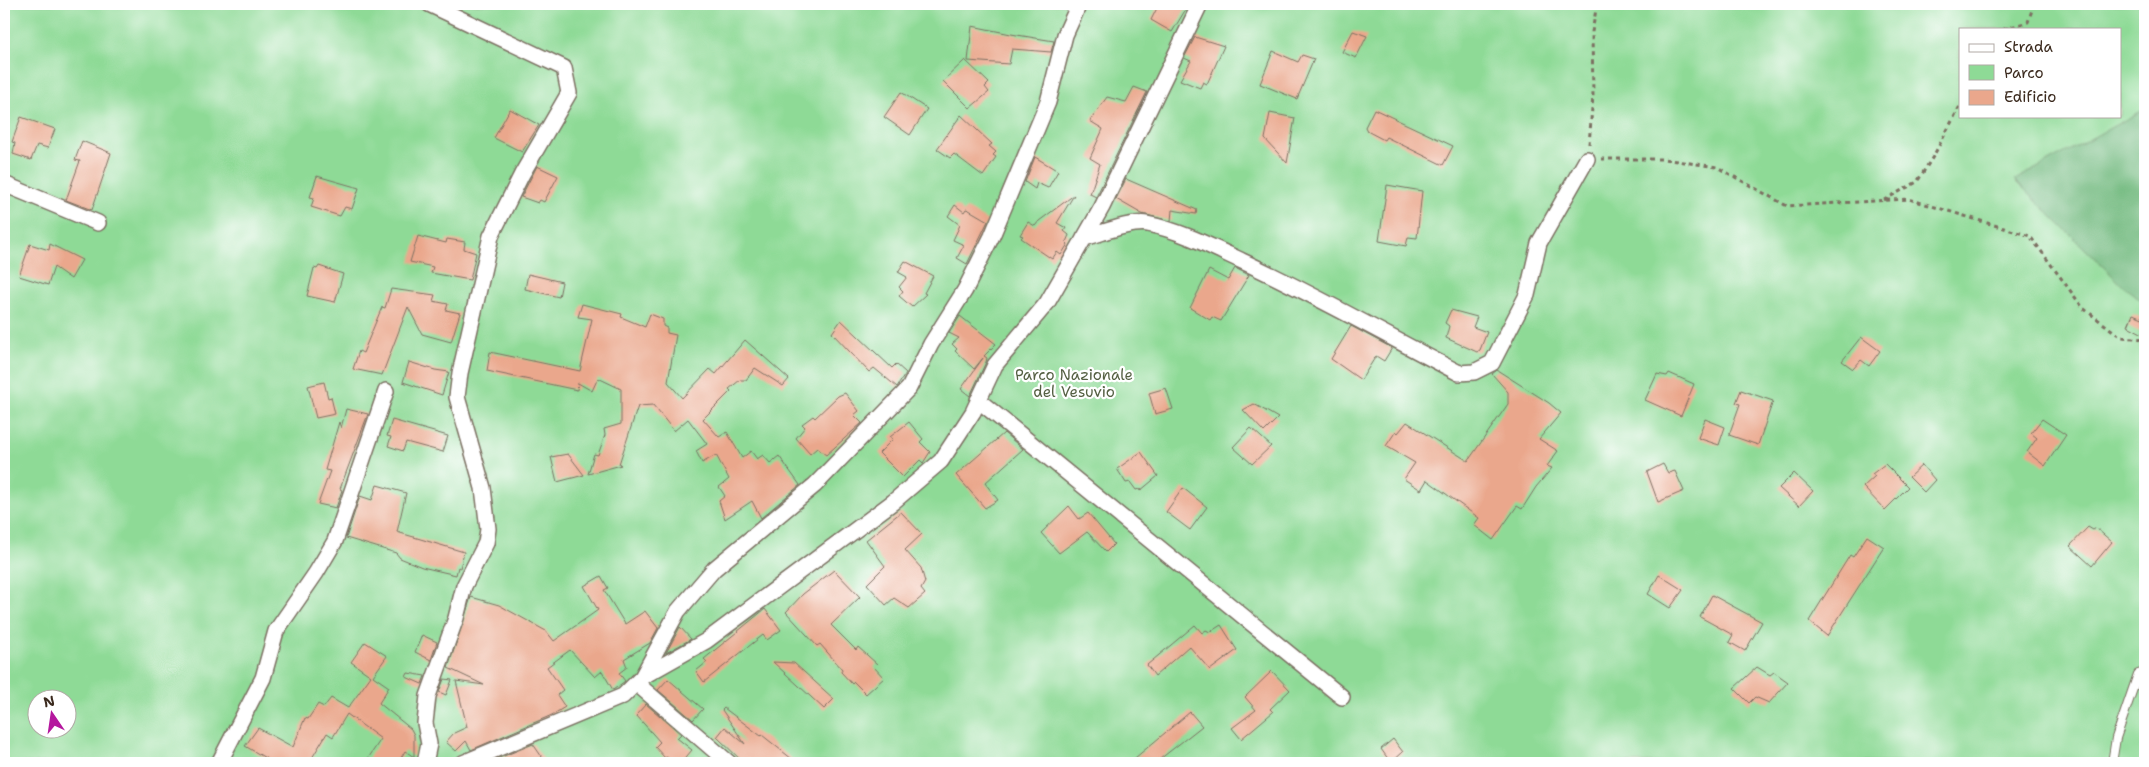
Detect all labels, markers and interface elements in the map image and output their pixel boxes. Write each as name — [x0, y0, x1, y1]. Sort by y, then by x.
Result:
legend — [1959, 28, 2122, 118]
text: Strada — [2004, 37, 2053, 57]
text: Parco — [2004, 63, 2044, 83]
text: Edificio — [2004, 87, 2056, 107]
park label: Parco Nazionale del Vesuvio — [1015, 365, 1133, 402]
north arrow — [28, 690, 78, 740]
text: N — [42, 691, 57, 711]

